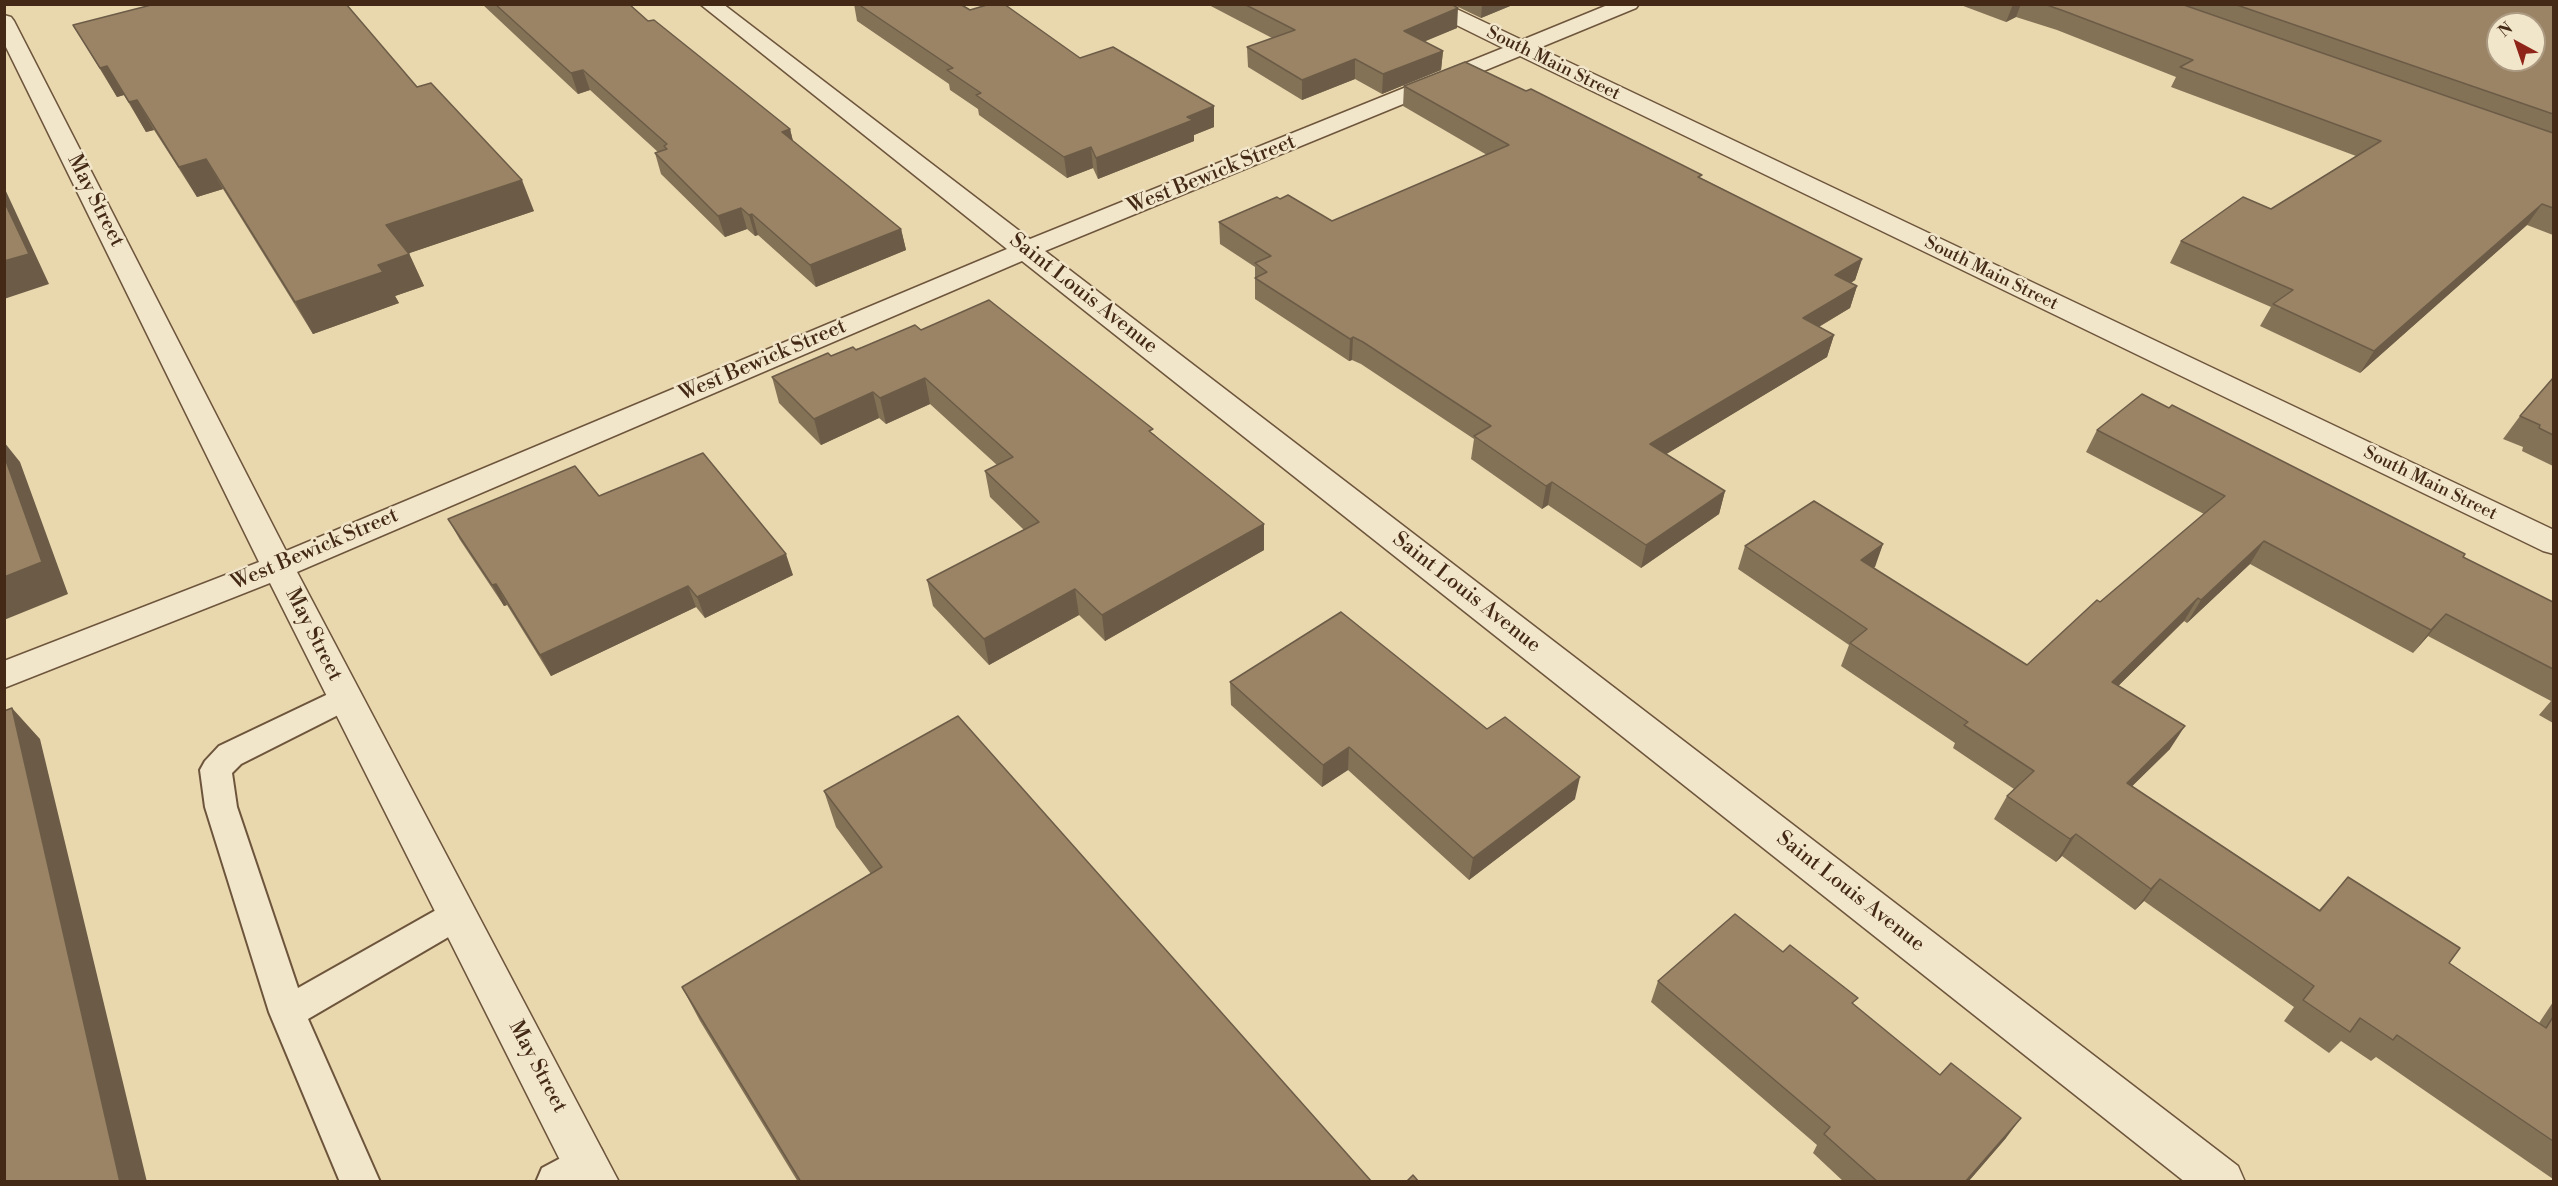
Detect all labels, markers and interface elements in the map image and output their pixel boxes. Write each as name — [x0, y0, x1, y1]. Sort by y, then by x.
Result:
north arrow — [2486, 12, 2546, 72]
text: N — [2494, 18, 2517, 41]
street label: South Main Street — [1483, 22, 1623, 106]
street label: West Bewick Street — [1124, 130, 1300, 220]
street label: May Street — [61, 150, 129, 252]
street label: Saint Louis Avenue — [1004, 228, 1162, 360]
street label: South Main Street — [1921, 232, 2061, 316]
street label: West Bewick Street — [676, 314, 850, 408]
street label: South Main Street — [2360, 442, 2500, 526]
street label: West Bewick Street — [228, 503, 402, 597]
street label: Saint Louis Avenue — [1387, 527, 1545, 659]
street label: May Street — [279, 584, 347, 686]
street label: Saint Louis Avenue — [1771, 826, 1929, 958]
street label: May Street — [502, 1017, 572, 1117]

